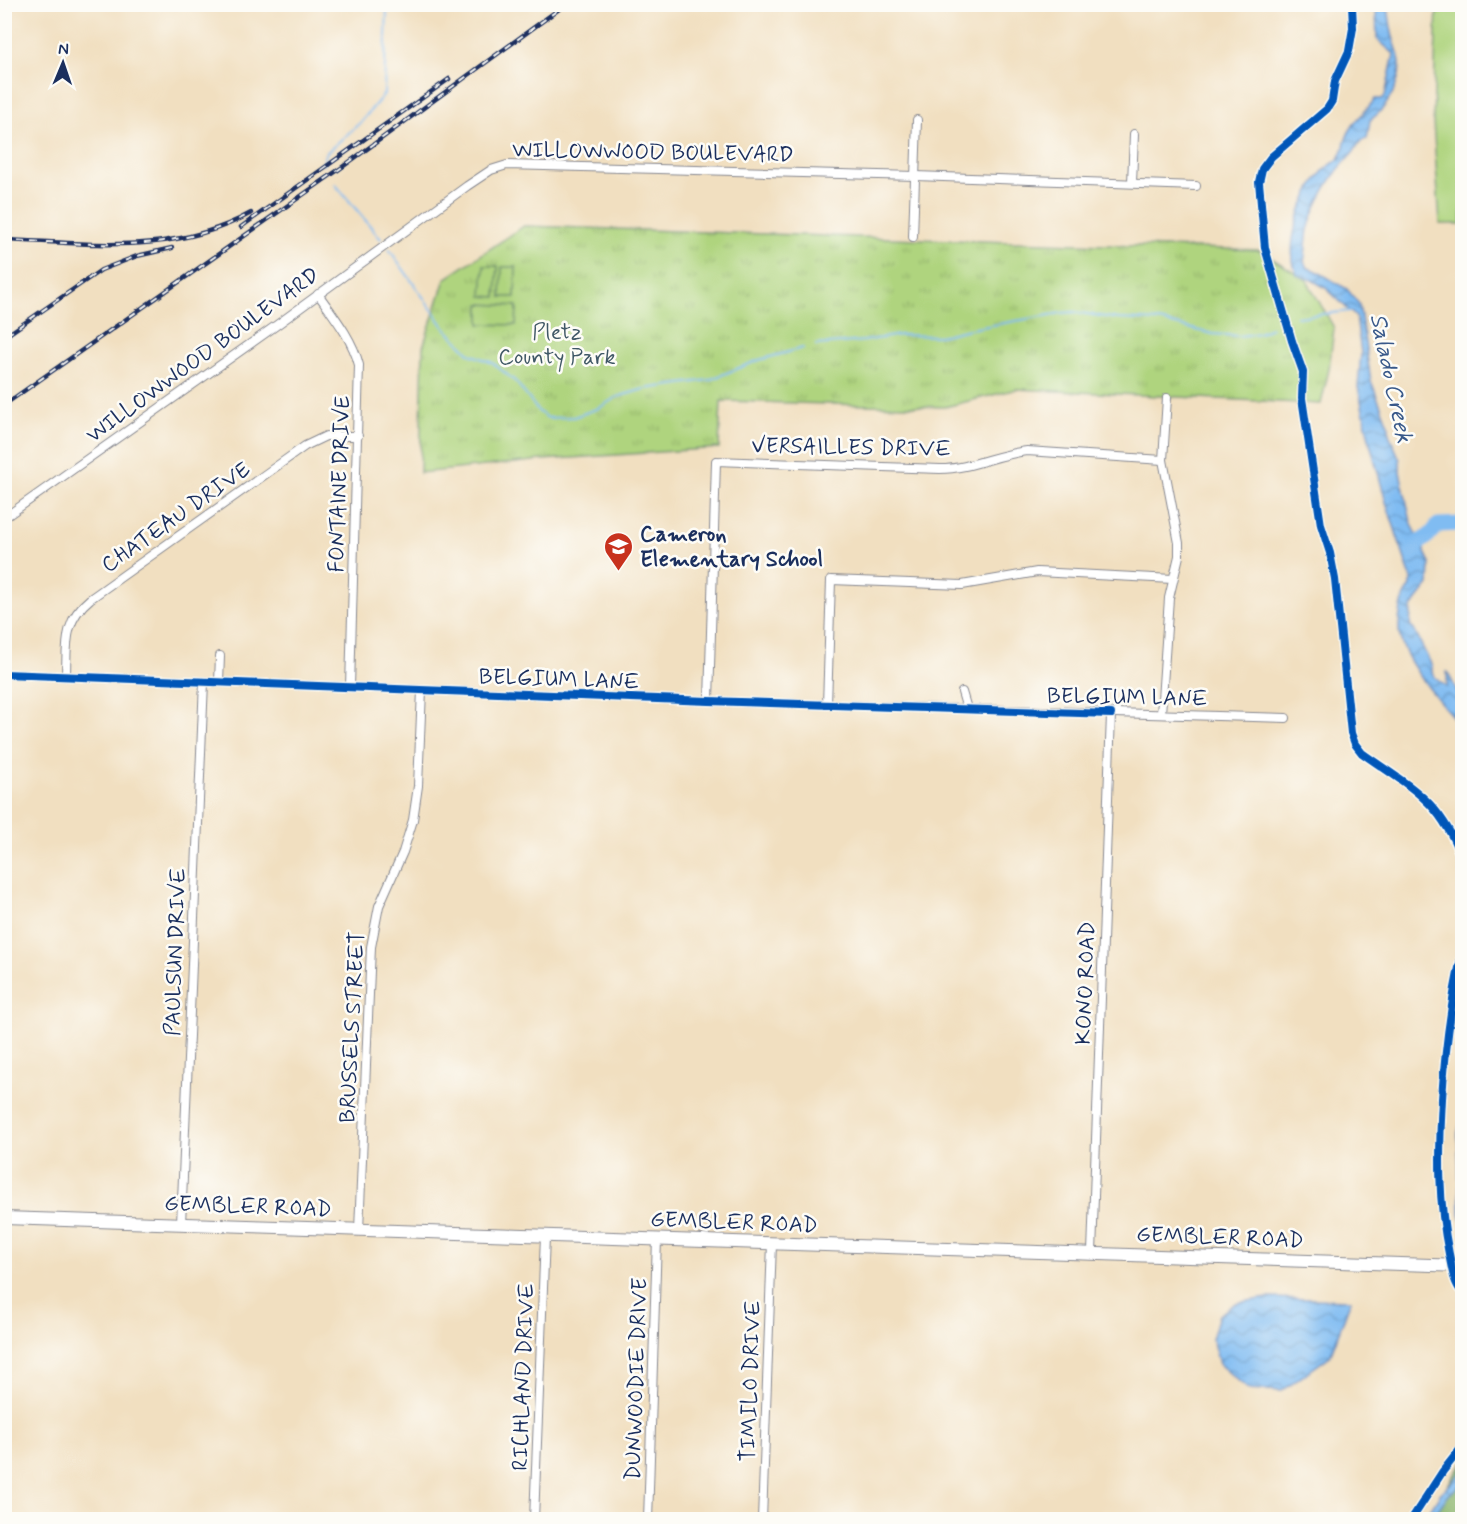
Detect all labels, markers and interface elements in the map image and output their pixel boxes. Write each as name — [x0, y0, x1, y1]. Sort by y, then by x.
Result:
north arrow — [33, 33, 93, 93]
text: N — [58, 39, 69, 60]
street label: WILLOWWOOD BOULEVARD — [512, 137, 794, 169]
street label: WILLOWWOOD BOULEVARD — [81, 262, 325, 450]
water label: Salado Creek — [1362, 311, 1419, 446]
park label: Pletz County Park — [498, 319, 616, 372]
street label: FONTAINE DRIVE — [323, 395, 357, 573]
street label: VERSAILLES DRIVE — [751, 432, 951, 464]
street label: CHATEAU DRIVE — [96, 456, 256, 579]
place label: Cameron Elementary School — [640, 521, 823, 574]
school or university icon: Cameron Elementary School — [603, 530, 635, 572]
street label: BELGIUM LANE — [478, 663, 640, 697]
street label: BELGIUM LANE — [1047, 683, 1207, 713]
street label: PAULSUN DRIVE — [159, 867, 193, 1037]
street label: KONO ROAD — [1070, 921, 1102, 1045]
street label: BRUSSELS STREET — [334, 931, 372, 1124]
street label: GEMBLER ROAD — [164, 1190, 332, 1224]
street label: GEMBLER ROAD — [650, 1206, 818, 1240]
street label: GEMBLER ROAD — [1136, 1221, 1304, 1255]
street label: DUNWOODIE DRIVE — [619, 1277, 655, 1481]
street label: RICHLAND DRIVE — [507, 1283, 541, 1471]
street label: TIMILO DRIVE — [734, 1300, 768, 1462]

